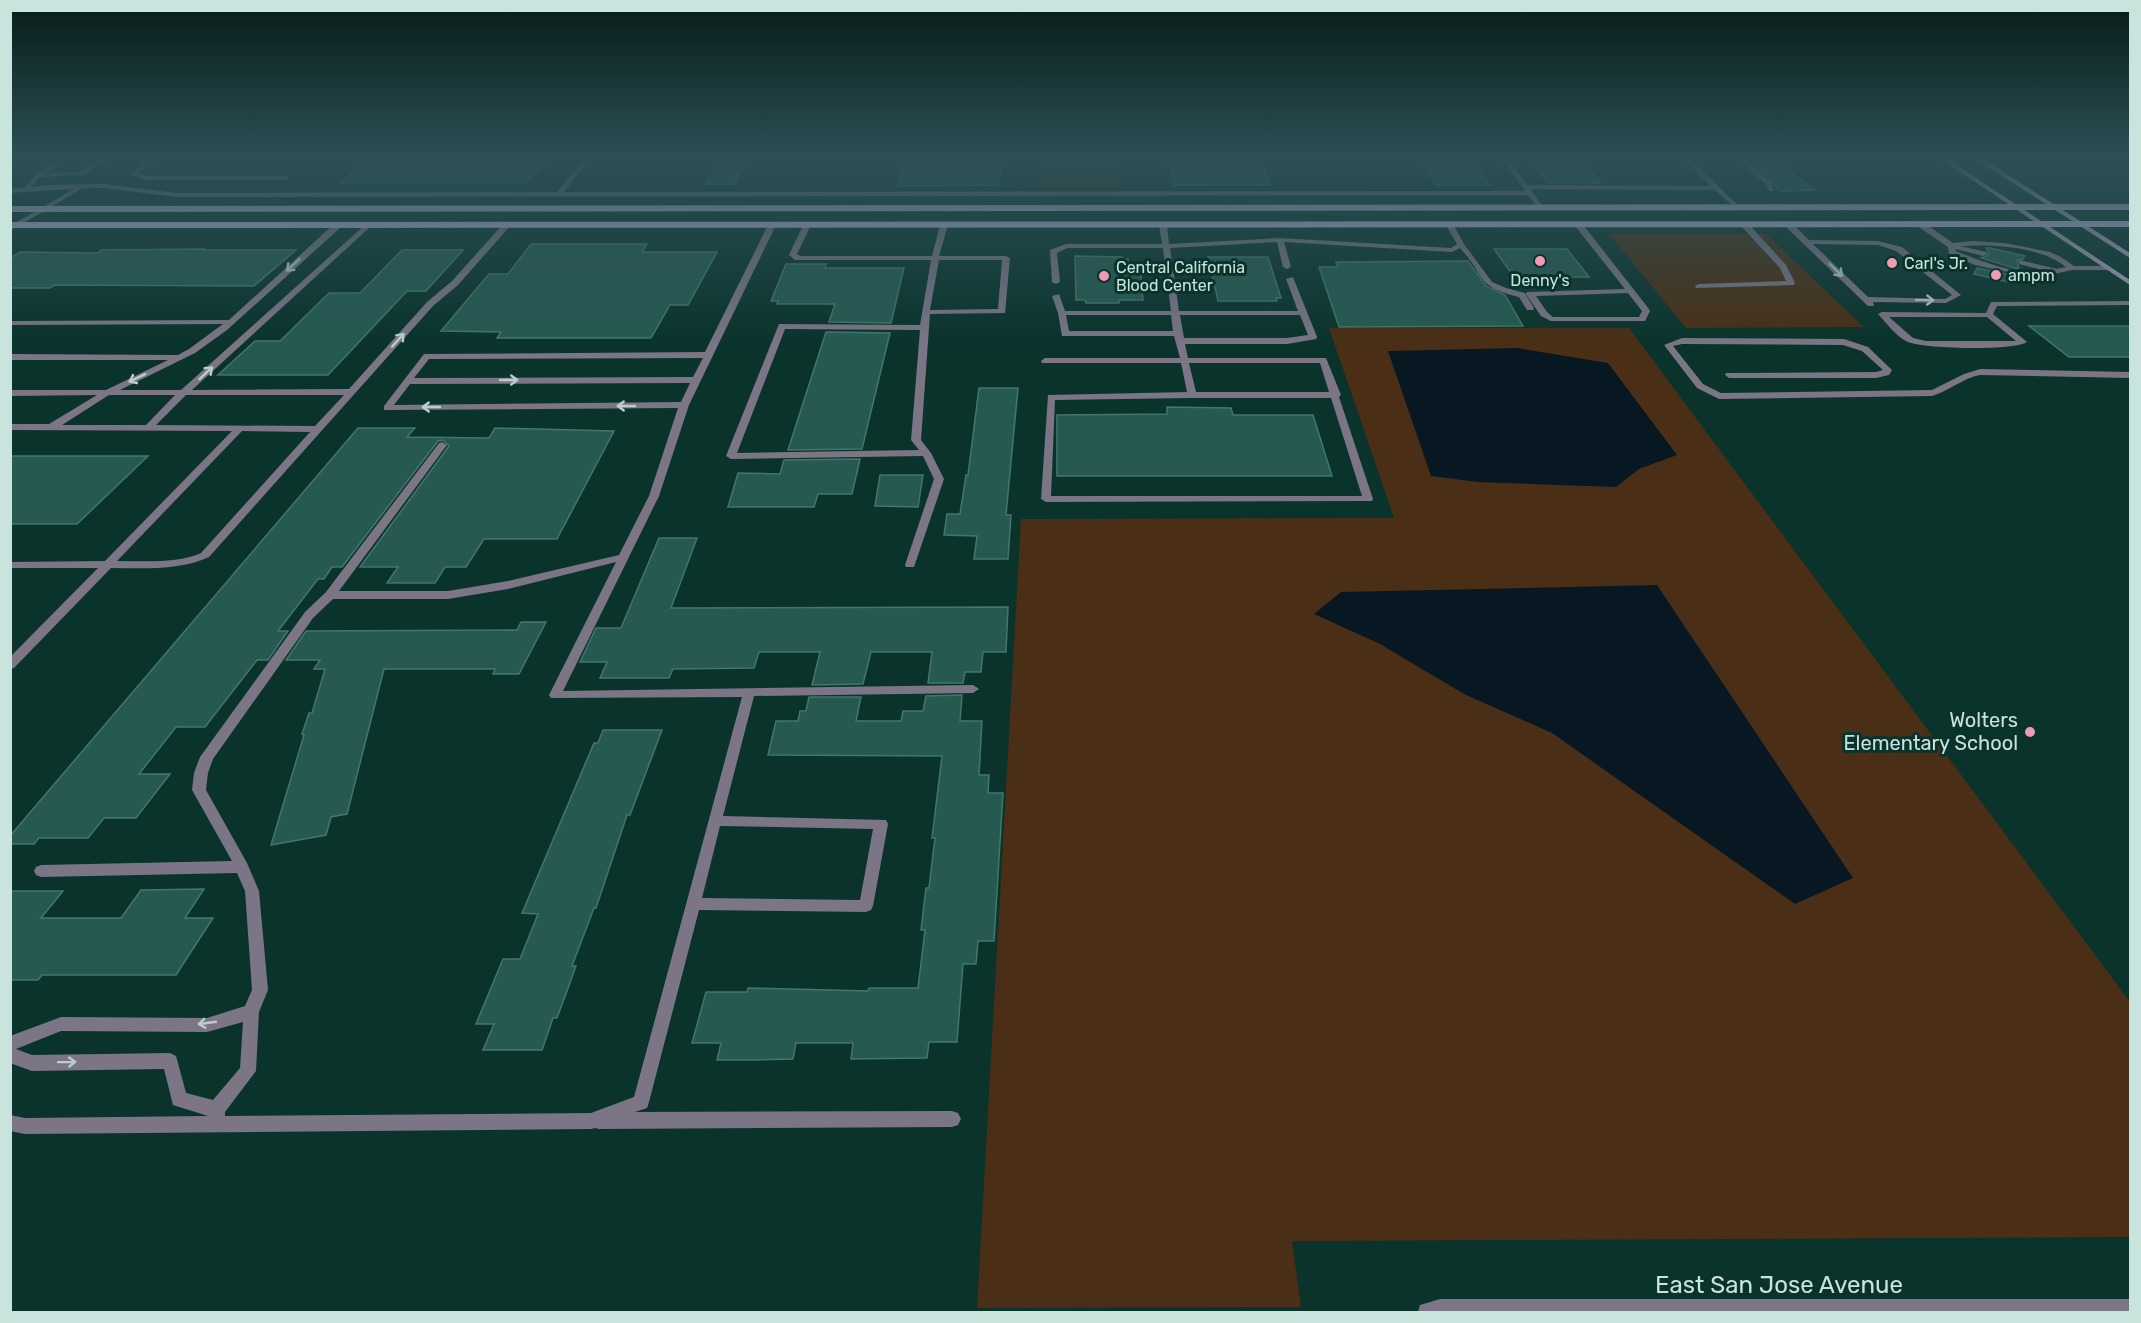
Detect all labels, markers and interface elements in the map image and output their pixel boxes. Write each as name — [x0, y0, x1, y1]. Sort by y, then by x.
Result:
marker: Denny's — [1533, 254, 1547, 268]
place label: Carl's Jr. — [1904, 254, 1968, 273]
marker: Carl's Jr. — [1885, 256, 1899, 270]
one-way arrow — [286, 258, 301, 272]
place label: Central California Blood Center — [1116, 258, 1245, 295]
one-way arrow — [1829, 263, 1844, 278]
place label: ampm — [2008, 266, 2055, 285]
marker: ampm — [1989, 268, 2003, 282]
marker: Central California Blood Center — [1097, 269, 1111, 283]
place label: Denny's — [1510, 271, 1570, 290]
one-way arrow — [1914, 295, 1934, 306]
one-way arrow — [391, 333, 405, 348]
one-way arrow — [198, 366, 213, 380]
one-way arrow — [128, 373, 146, 385]
one-way arrow — [498, 374, 518, 386]
one-way arrow — [616, 400, 636, 412]
one-way arrow — [421, 401, 441, 413]
place label: Wolters Elementary School — [1844, 708, 2018, 755]
marker: Wolters Elementary School — [2023, 725, 2037, 739]
one-way arrow — [198, 1018, 217, 1029]
one-way arrow — [57, 1057, 77, 1068]
street label: East San Jose Avenue — [1655, 1271, 1903, 1299]

